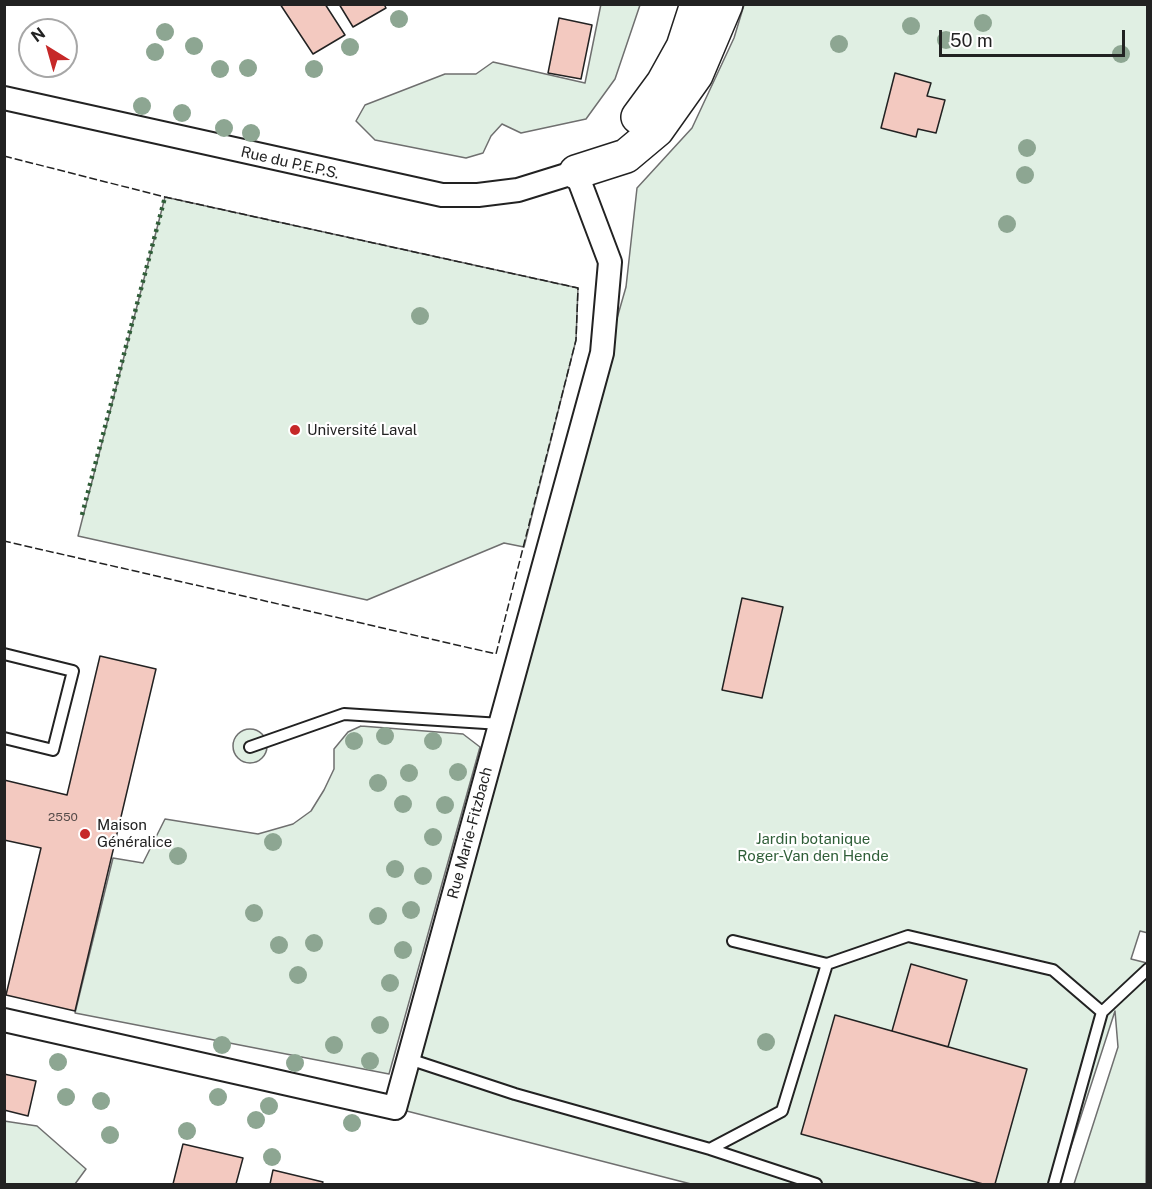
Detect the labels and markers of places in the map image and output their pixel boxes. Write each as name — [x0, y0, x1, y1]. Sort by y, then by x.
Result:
place label: Université Laval — [307, 421, 417, 439]
marker: Université Laval — [288, 423, 302, 437]
place label: Maison Généralice — [97, 816, 172, 851]
marker: Maison Généralice — [78, 827, 92, 841]

